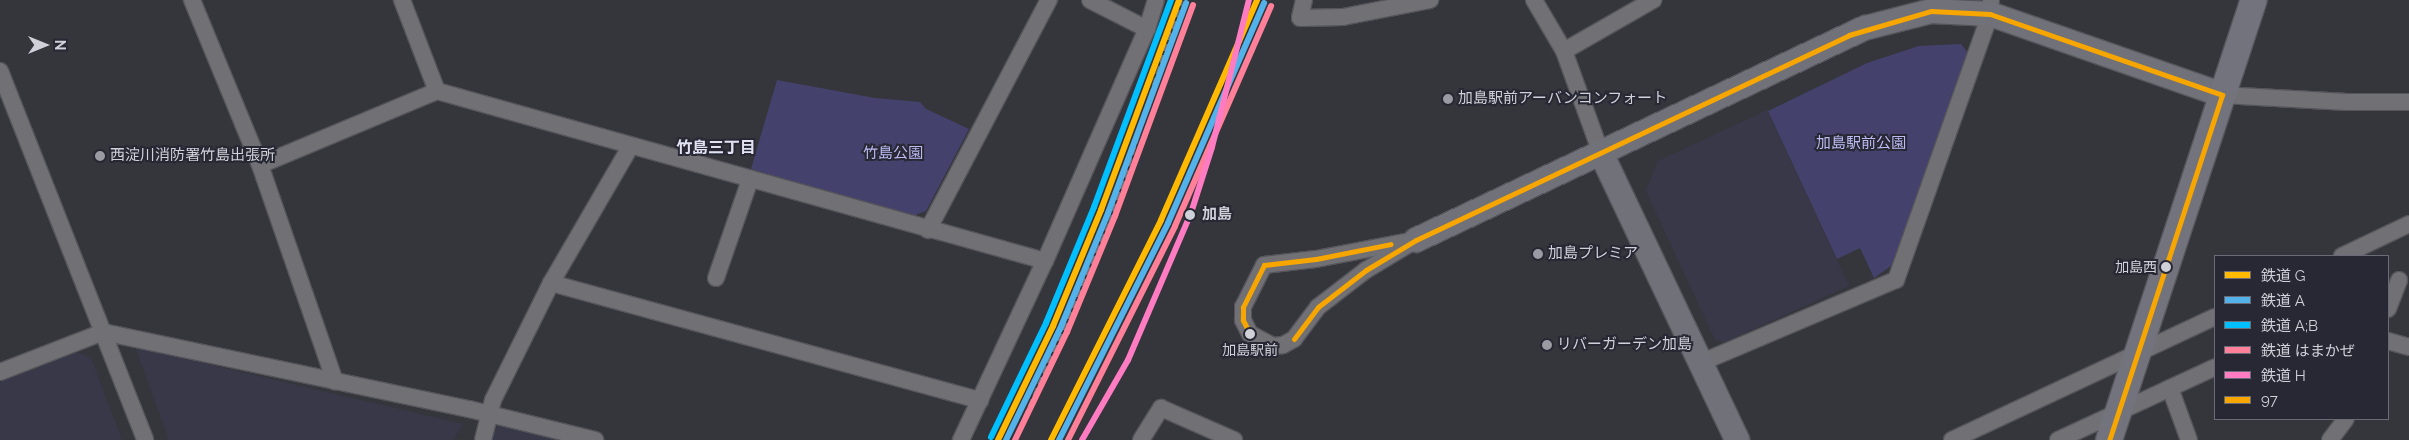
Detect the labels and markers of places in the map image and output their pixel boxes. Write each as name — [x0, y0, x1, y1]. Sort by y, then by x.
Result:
place label: 加島駅前アーバンコンフォート — [1458, 90, 1667, 108]
marker: 加島駅前アーバンコンフォート — [1442, 93, 1454, 105]
place label: 西淀川消防署竹島出張所 — [110, 147, 275, 165]
marker: 西淀川消防署竹島出張所 — [94, 150, 106, 162]
place label: 加島 — [1202, 206, 1232, 224]
marker: 加島 — [1182, 207, 1198, 223]
place label: 加島プレミア — [1548, 245, 1638, 263]
marker: 加島プレミア — [1532, 248, 1544, 260]
place label: 加島西 — [2115, 259, 2157, 275]
marker: 加島西 — [2161, 262, 2171, 272]
marker: 加島駅前 — [1245, 329, 1255, 339]
place label: リバーガーデン加島 — [1557, 336, 1692, 354]
marker: リバーガーデン加島 — [1541, 339, 1553, 351]
place label: 加島駅前 — [1222, 342, 1278, 358]

